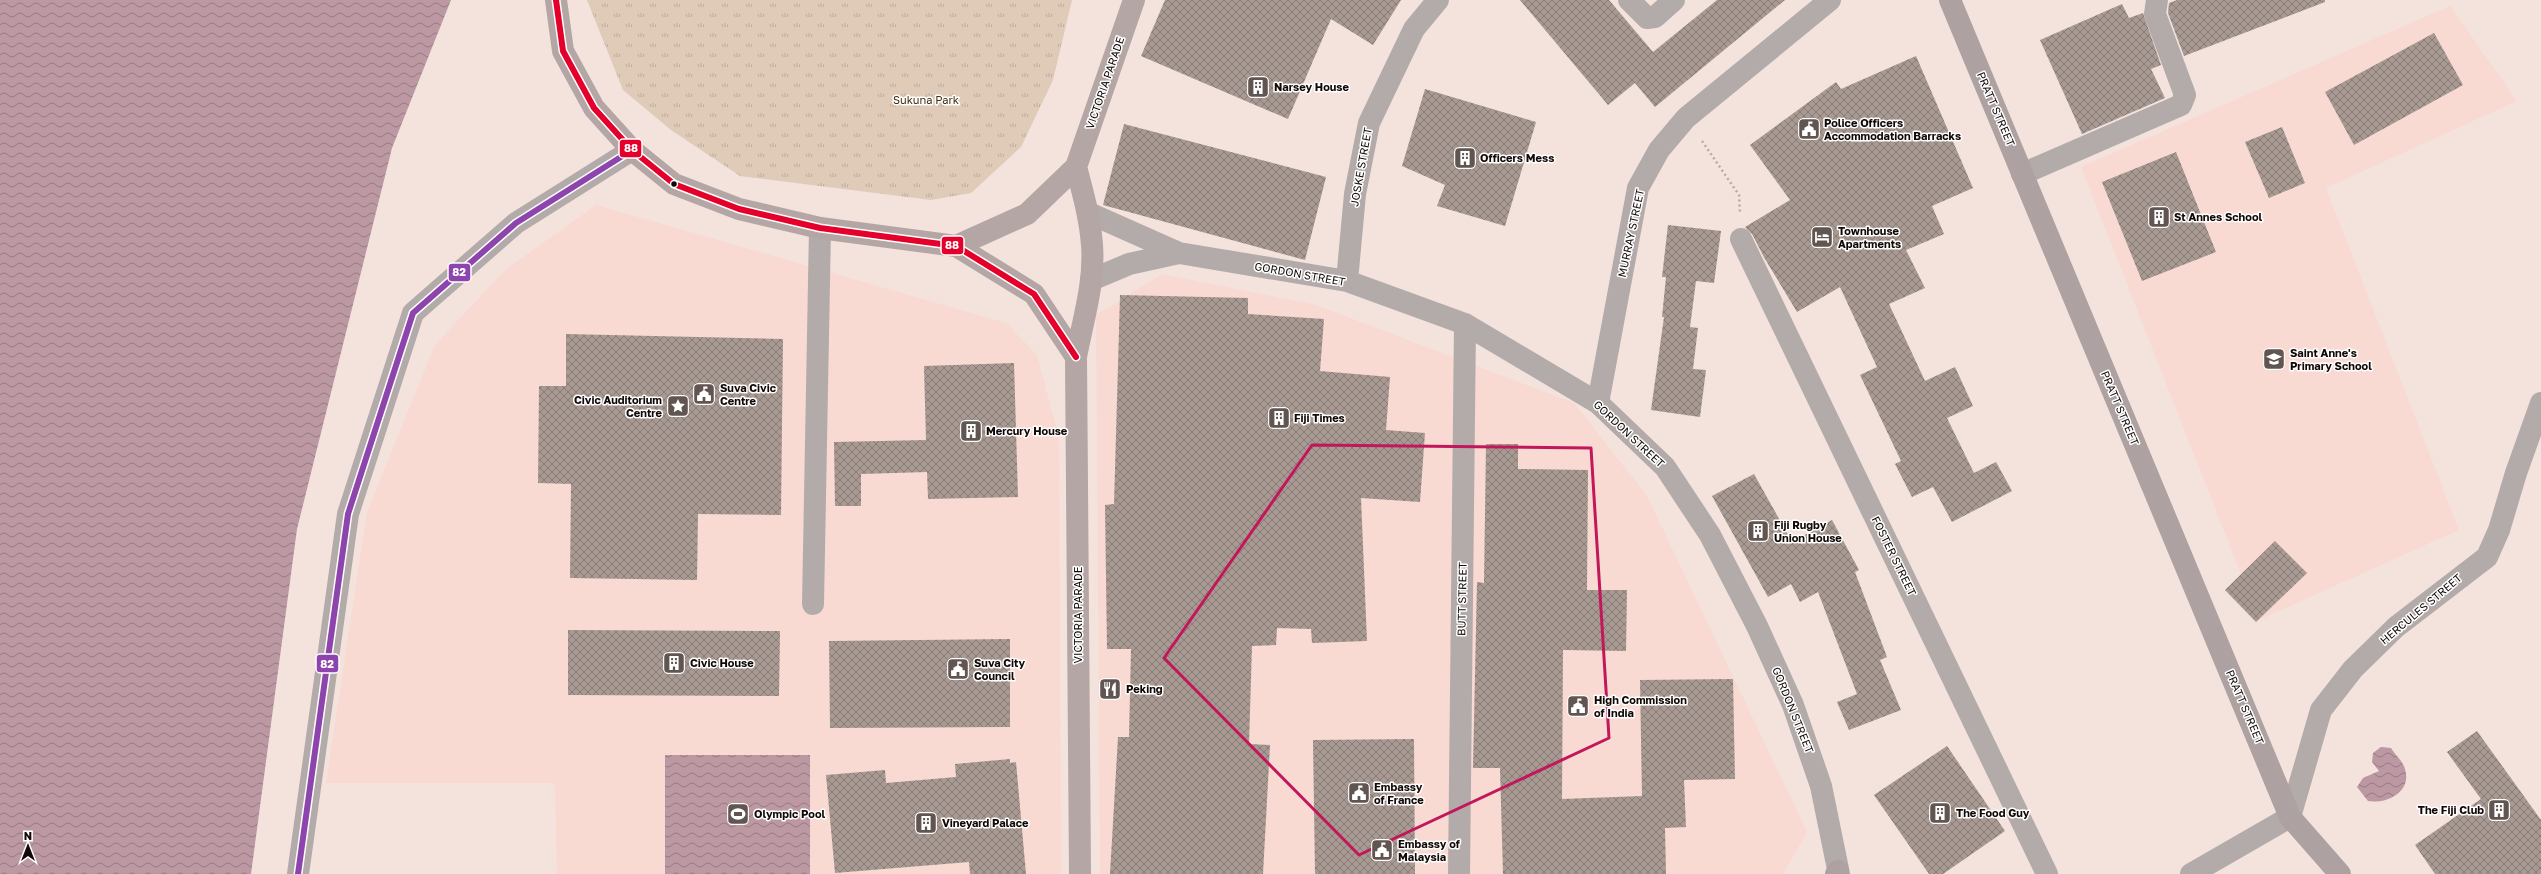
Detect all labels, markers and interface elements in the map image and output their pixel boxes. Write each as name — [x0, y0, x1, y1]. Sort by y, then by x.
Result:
street label: VICTORIA PARADE — [1083, 35, 1127, 131]
street label: PRATT STREET — [1975, 70, 2018, 148]
building icon: Narsey House — [1245, 74, 1271, 100]
place label: Narsey House — [1274, 80, 1349, 93]
park label: Sukuna Park — [893, 93, 959, 106]
public building icon: Police Officers Accommodation Barracks — [1796, 116, 1822, 142]
place label: Police Officers Accommodation Barracks — [1824, 116, 1961, 142]
street label: JOSKE STREET — [1347, 126, 1374, 207]
line badge: 88 — [619, 139, 642, 158]
text: 88 — [624, 141, 638, 154]
building icon: Officers Mess — [1452, 145, 1478, 171]
place label: Officers Mess — [1480, 151, 1554, 164]
unlabelled marker — [669, 179, 679, 189]
street label: MURRAY STREET — [1615, 187, 1646, 278]
building icon: St Annes School — [2146, 204, 2172, 230]
place label: St Annes School — [2174, 210, 2262, 223]
hotel icon: Townhouse Apartments — [1809, 224, 1835, 250]
place label: Townhouse Apartments — [1838, 224, 1901, 250]
line badge: 88 — [941, 236, 964, 255]
text: 88 — [945, 238, 959, 251]
street label: GORDON STREET — [1254, 259, 1347, 288]
line badge: 82 — [448, 263, 471, 282]
text: 82 — [452, 265, 466, 278]
school or university icon: Saint Anne's Primary School — [2261, 346, 2287, 372]
place label: Saint Anne's Primary School — [2290, 346, 2372, 372]
street label: PRATT STREET — [2099, 369, 2142, 447]
public building icon: Suva Civic Centre — [691, 381, 717, 407]
place label: Suva Civic Centre — [720, 381, 777, 407]
place label: Civic Auditorium Centre — [574, 393, 662, 419]
place icon: Civic Auditorium Centre — [665, 393, 691, 419]
street label: GORDON STREET — [1591, 398, 1668, 470]
building icon: Fiji Times — [1266, 405, 1292, 431]
place label: Fiji Times — [1294, 411, 1345, 424]
building icon: Mercury House — [958, 418, 984, 444]
place label: Mercury House — [986, 424, 1068, 437]
street label: FOSTER STREET — [1870, 514, 1919, 598]
building icon: Fiji Rugby Union House — [1745, 518, 1771, 544]
place label: Fiji Rugby Union House — [1774, 518, 1842, 544]
street label: BUTT STREET — [1454, 562, 1469, 636]
street label: VICTORIA PARADE — [1071, 566, 1084, 663]
street label: HERCULES STREET — [2377, 571, 2464, 647]
building icon: Civic House — [661, 650, 687, 676]
line badge: 82 — [316, 654, 339, 673]
place label: Civic House — [690, 656, 754, 669]
public building icon: Suva City Council — [945, 656, 971, 682]
place label: Suva City Council — [974, 656, 1026, 682]
text: 82 — [320, 657, 334, 670]
street label: GORDON STREET — [1770, 665, 1817, 755]
street label: PRATT STREET — [2224, 668, 2267, 746]
restaurant icon: Peking — [1097, 676, 1123, 702]
place label: Peking — [1126, 682, 1163, 695]
public building icon: High Commission of India — [1565, 693, 1591, 719]
place label: High Commission of India — [1594, 693, 1687, 719]
public building icon: Embassy of France — [1346, 780, 1372, 806]
place label: Embassy of France — [1374, 780, 1424, 806]
building icon: The Fiji Club — [2486, 797, 2512, 823]
building icon: The Food Guy — [1927, 800, 1953, 826]
sports icon: Olympic Pool — [725, 801, 751, 827]
place label: The Fiji Club — [2418, 803, 2484, 816]
place label: The Food Guy — [1956, 806, 2030, 819]
place label: Olympic Pool — [754, 807, 825, 820]
building icon: Vineyard Palace — [913, 810, 939, 836]
place label: Vineyard Palace — [942, 816, 1029, 829]
north arrow — [8, 826, 48, 866]
text: N — [24, 829, 32, 842]
public building icon: Embassy of Malaysia — [1369, 837, 1395, 863]
place label: Embassy of Malaysia — [1398, 837, 1460, 863]

